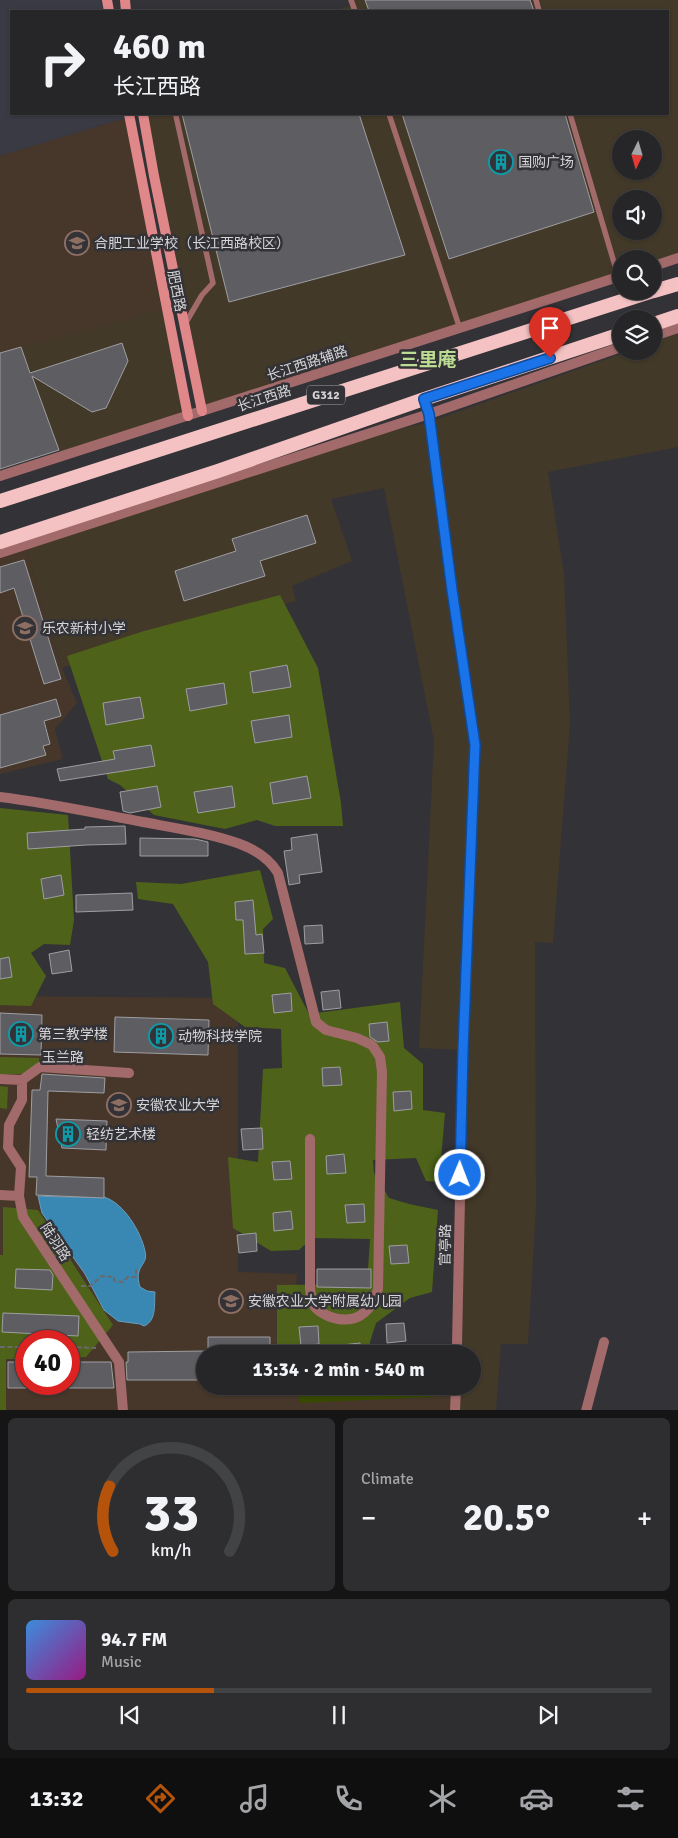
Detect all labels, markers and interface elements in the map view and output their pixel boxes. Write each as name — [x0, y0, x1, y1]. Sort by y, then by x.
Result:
text: 460 m — [113, 25, 206, 68]
icon: right — [30, 30, 95, 95]
text: 长江西路 — [113, 73, 201, 100]
north arrow — [612, 130, 662, 180]
map controls — [612, 130, 662, 360]
building icon: 国购广场 — [488, 149, 514, 175]
place label: 国购广场 — [518, 154, 574, 171]
button: sound — [612, 190, 662, 240]
school or university icon: 合肥工业学校（长江西路校区） — [64, 230, 90, 256]
place label: 合肥工业学校（长江西路校区） — [94, 235, 290, 252]
button: search — [612, 250, 662, 300]
street label: 肥西路 — [164, 269, 189, 313]
pin — [529, 307, 571, 358]
button: layers — [612, 310, 662, 360]
icon: arrive — [536, 314, 564, 342]
street label: 长江西路辅路 — [265, 342, 350, 385]
district label: 三里庵 — [399, 348, 457, 372]
street label: 长江西路 — [235, 382, 293, 415]
road number: G312 — [307, 386, 345, 404]
school or university icon: 乐农新村小学 — [12, 615, 38, 641]
place label: 乐农新村小学 — [42, 620, 126, 637]
building icon: 第三教学楼 — [8, 1021, 34, 1047]
building icon: 动物科技学院 — [148, 1023, 174, 1049]
place label: 第三教学楼 — [38, 1026, 108, 1043]
place label: 动物科技学院 — [178, 1028, 262, 1045]
street label: 玉兰路 — [42, 1049, 84, 1066]
school or university icon: 安徽农业大学 — [106, 1092, 132, 1118]
place label: 安徽农业大学 — [136, 1097, 220, 1114]
building icon: 轻纺艺术楼 — [55, 1121, 81, 1147]
place label: 轻纺艺术楼 — [86, 1126, 156, 1143]
position arrow — [433, 1148, 485, 1200]
street label: 陆羽路 — [37, 1220, 74, 1265]
street label: 官亭路 — [437, 1224, 454, 1266]
school or university icon: 安徽农业大学附属幼儿园 — [218, 1288, 244, 1314]
place label: 安徽农业大学附属幼儿园 — [248, 1293, 402, 1310]
speed limit sign: 40 — [15, 1330, 80, 1395]
text: 13:34 · 2 min · 540 m — [252, 1358, 425, 1382]
text: Climate — [361, 1469, 414, 1489]
text: 33 — [143, 1481, 200, 1545]
text: 20.5° — [463, 1494, 550, 1541]
text: − — [361, 1501, 376, 1535]
text: + — [637, 1501, 652, 1535]
text: km/h — [151, 1539, 192, 1561]
text: 94.7 FM — [101, 1628, 167, 1652]
text: Music — [101, 1652, 142, 1672]
icon: previous — [116, 1701, 144, 1729]
icon: pause — [325, 1701, 353, 1729]
icon: next — [534, 1701, 562, 1729]
icon: directions — [143, 1781, 178, 1816]
icon: music — [237, 1781, 272, 1816]
icon: phone — [331, 1781, 366, 1816]
icon: climate — [425, 1781, 460, 1816]
icon: car — [519, 1781, 554, 1816]
icon: filters — [613, 1781, 648, 1816]
text: 13:32 — [30, 1785, 84, 1812]

